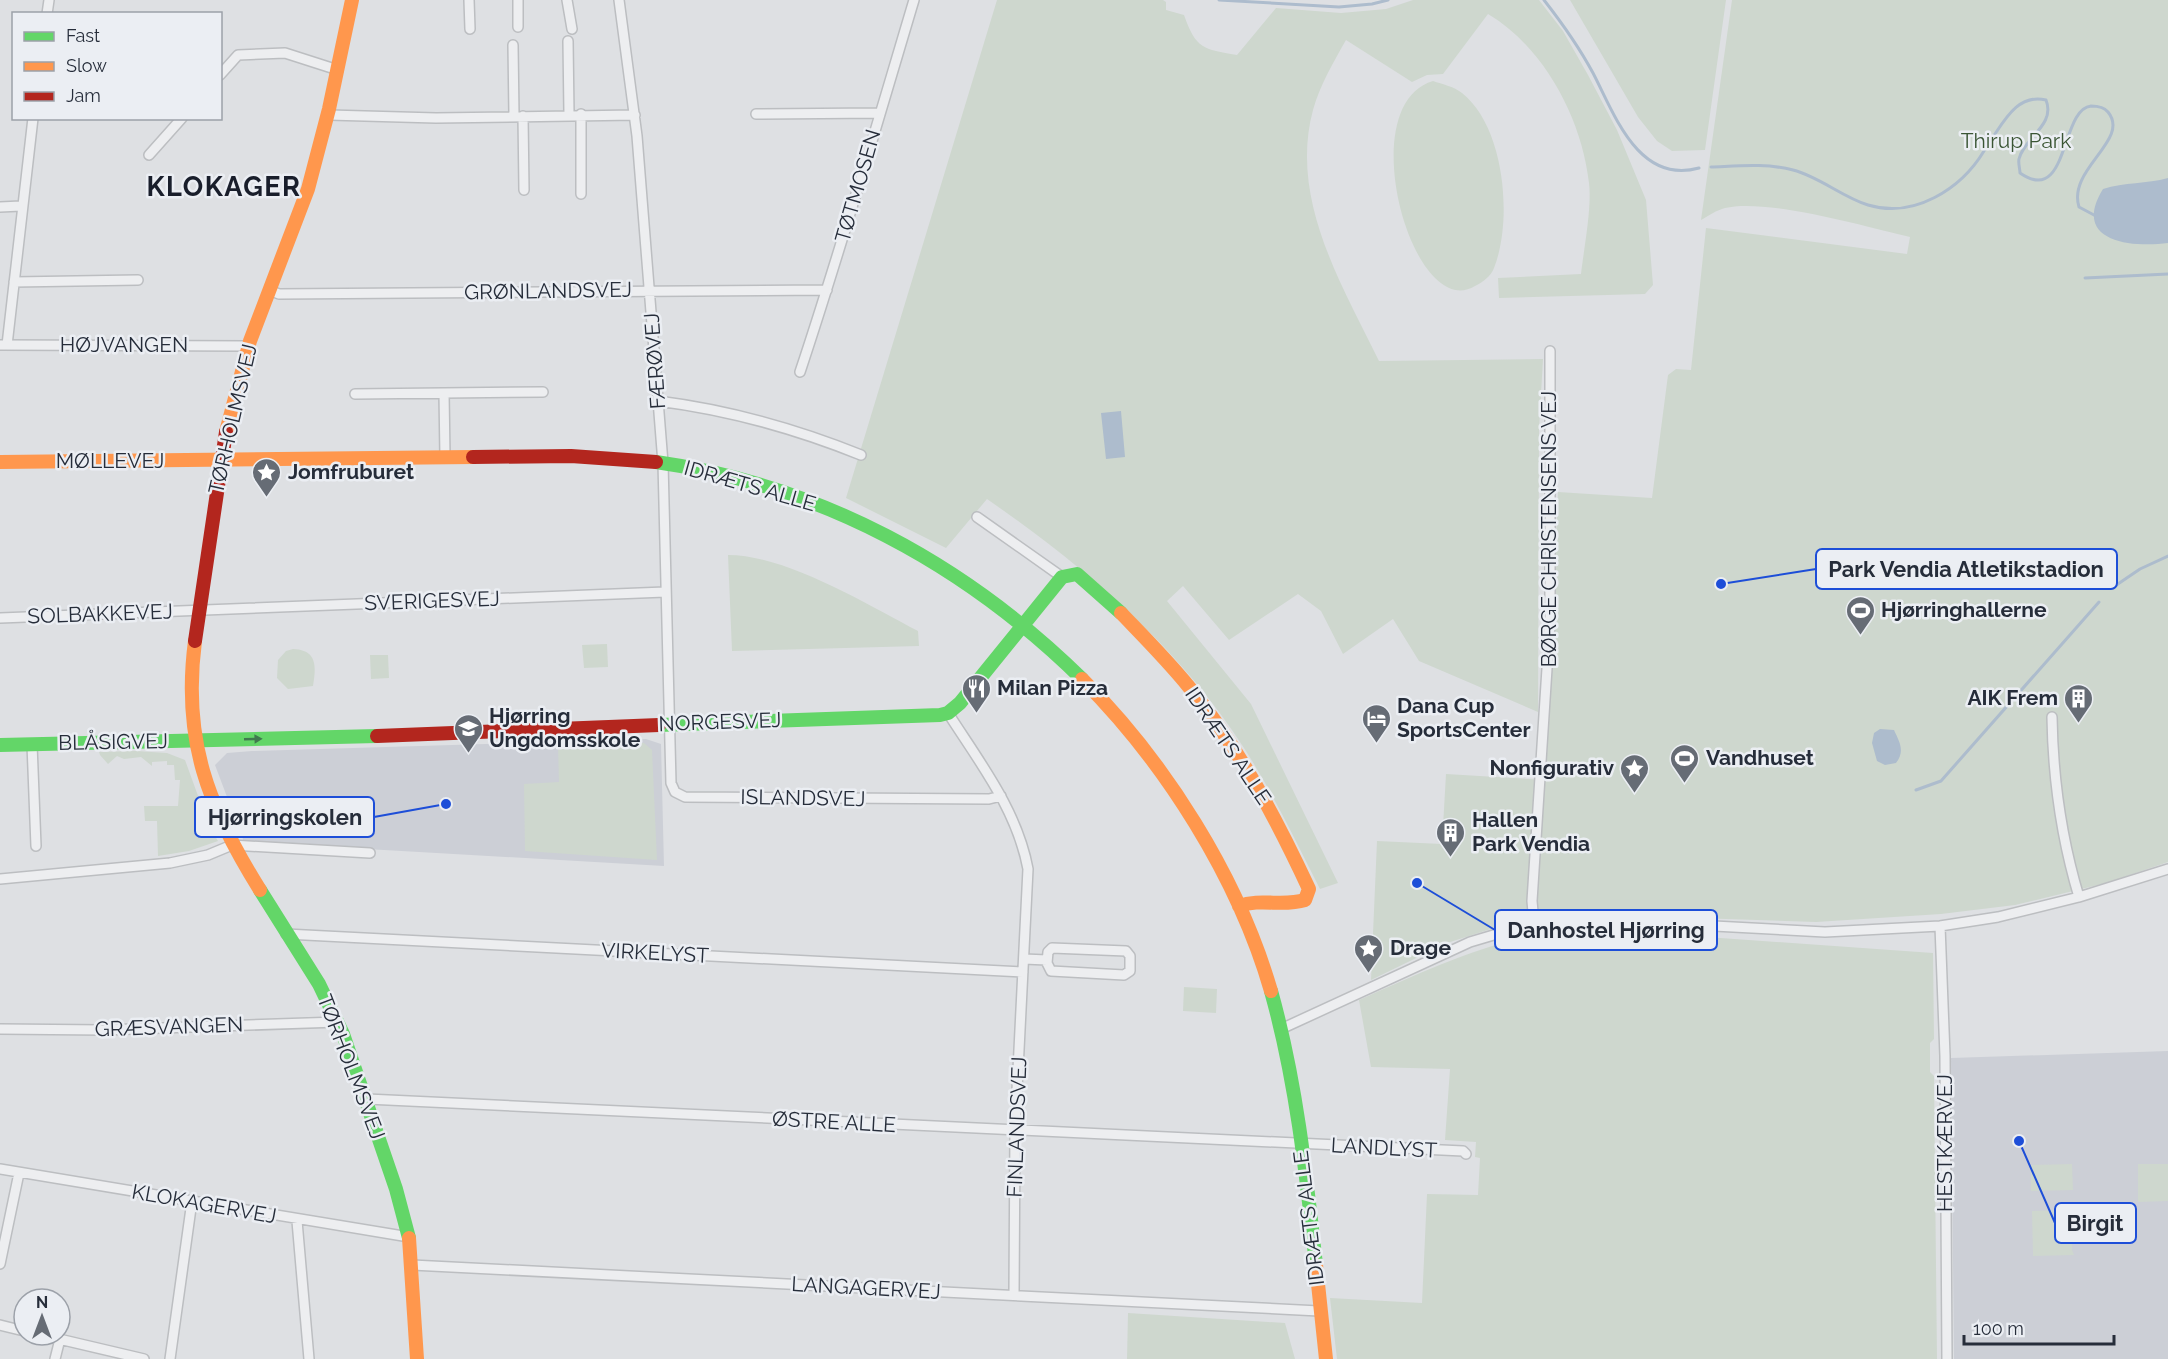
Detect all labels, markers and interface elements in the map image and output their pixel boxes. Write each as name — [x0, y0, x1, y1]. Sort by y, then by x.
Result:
legend — [12, 12, 222, 120]
text: Fast — [66, 25, 100, 46]
text: Slow — [66, 55, 107, 76]
text: Jam — [66, 85, 101, 106]
street label: TØTMOSEN — [829, 127, 886, 245]
park label: Thirup Park — [1961, 128, 2071, 153]
district label: KLOKAGER — [146, 171, 302, 202]
street label: GRØNLANDSVEJ — [464, 277, 632, 304]
street label: FÆRØVEJ — [639, 312, 670, 410]
street label: HØJVANGEN — [60, 332, 188, 357]
street label: TØRHOLMSVEJ — [203, 341, 262, 496]
street label: BØRGE CHRISTENSENS VEJ — [1536, 391, 1561, 667]
street label: MØLLEVEJ — [56, 448, 164, 473]
street label: IDRÆTS ALLE — [681, 455, 819, 516]
place icon: Jomfruburet — [251, 456, 283, 498]
place label: Jomfruburet — [288, 459, 414, 484]
callout: Park Vendia Atletikstadion — [1816, 549, 2117, 589]
text: Park Vendia Atletikstadion — [1828, 556, 2104, 582]
street label: SVERIGESVEJ — [364, 586, 500, 615]
sports icon: Hjørringhallerne — [1844, 594, 1876, 636]
place label: Hjørringhallerne — [1881, 597, 2047, 622]
street label: SOLBAKKEVEJ — [27, 598, 173, 629]
restaurant icon: Milan Pizza — [960, 672, 992, 714]
place label: Milan Pizza — [997, 675, 1108, 700]
street label: IDRÆTS ALLE — [1180, 682, 1277, 809]
building icon: AIK Frem — [2063, 682, 2095, 724]
place label: AIK Frem — [1967, 685, 2058, 710]
place label: Dana Cup SportsCenter — [1397, 693, 1531, 742]
hotel icon: Dana Cup SportsCenter — [1360, 702, 1392, 744]
place label: Hjørring Ungdomsskole — [489, 703, 641, 752]
street label: NORGESVEJ — [658, 707, 782, 736]
school or university icon: Hjørring Ungdomsskole — [452, 712, 484, 754]
street label: BLÅSIGVEJ — [58, 728, 168, 755]
one-way arrow — [243, 735, 262, 744]
sports icon: Vandhuset — [1669, 742, 1701, 784]
place label: Vandhuset — [1706, 745, 1814, 770]
place icon: Nonfigurativ — [1619, 752, 1651, 794]
place label: Nonfigurativ — [1490, 755, 1614, 780]
street label: ISLANDSVEJ — [740, 784, 866, 811]
callout: Hjørringskolen — [195, 797, 374, 837]
text: Hjørringskolen — [208, 804, 362, 830]
place label: Hallen Park Vendia — [1472, 807, 1590, 856]
building icon: Hallen Park Vendia — [1435, 816, 1467, 858]
callout: Danhostel Hjørring — [1495, 910, 1717, 950]
text: Danhostel Hjørring — [1507, 917, 1705, 943]
place icon: Drage — [1353, 932, 1385, 974]
place label: Drage — [1390, 935, 1451, 960]
street label: VIRKELYST — [600, 937, 710, 968]
street label: TØRHOLMSVEJ — [312, 991, 391, 1143]
street label: GRÆSVANGEN — [94, 1011, 244, 1042]
street label: FINLANDSVEJ — [1002, 1056, 1031, 1198]
street label: HESTKÆRVEJ — [1932, 1074, 1957, 1212]
street label: ØSTRE ALLE — [771, 1106, 897, 1137]
street label: LANDLYST — [1330, 1132, 1438, 1163]
street label: IDRÆTS ALLE — [1288, 1149, 1329, 1287]
street label: KLOKAGERVEJ — [130, 1178, 278, 1229]
callout: Birgit — [2055, 1203, 2136, 1243]
text: Birgit — [2067, 1210, 2124, 1236]
street label: LANGAGERVEJ — [791, 1271, 941, 1304]
north arrow — [12, 1287, 72, 1347]
text: N — [36, 1293, 48, 1312]
scale bar — [1964, 1308, 2114, 1346]
text: 100 m — [1973, 1318, 2024, 1339]

